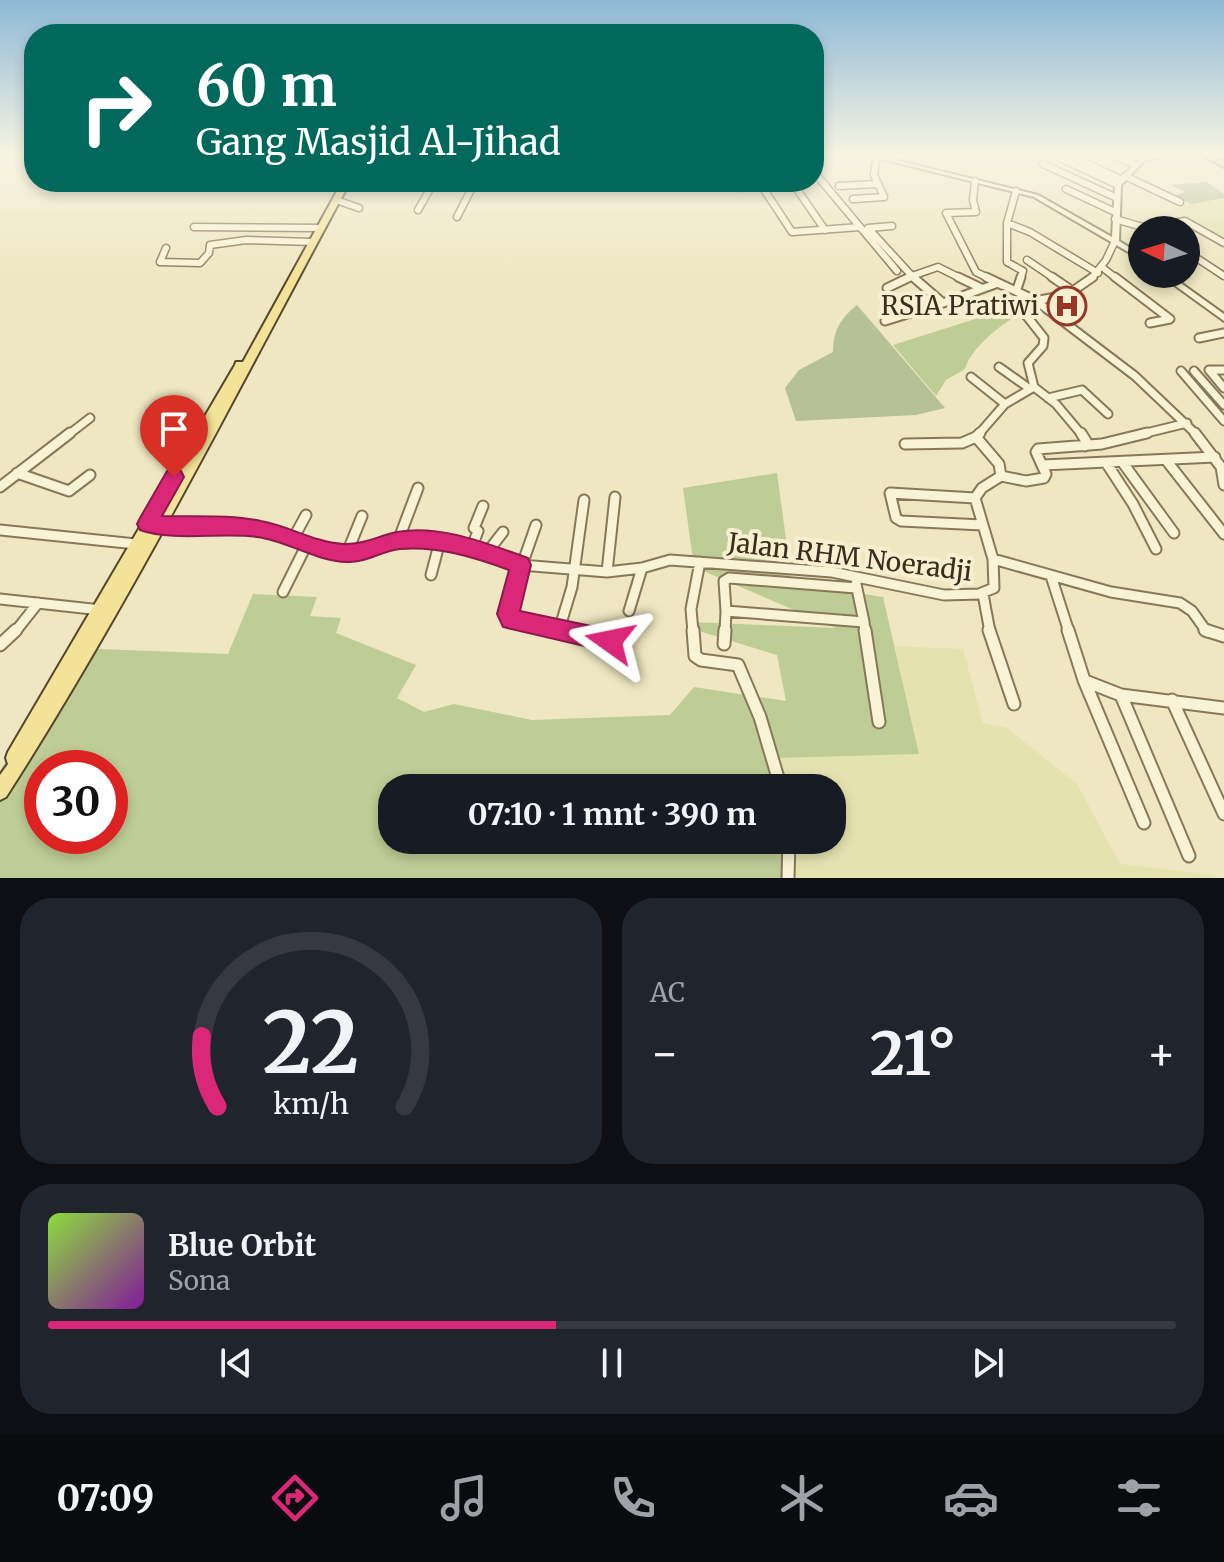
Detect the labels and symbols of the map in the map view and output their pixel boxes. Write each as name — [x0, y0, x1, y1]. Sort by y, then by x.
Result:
north arrow — [1128, 216, 1200, 288]
hospital icon: RSIA Pratiwi — [1046, 285, 1088, 327]
place label: RSIA Pratiwi — [881, 289, 1039, 322]
pin — [140, 395, 208, 477]
street label: Jalan RHM Noeradji — [725, 525, 974, 588]
position arrow — [568, 599, 652, 683]
speed limit sign: 30 — [24, 750, 128, 854]

